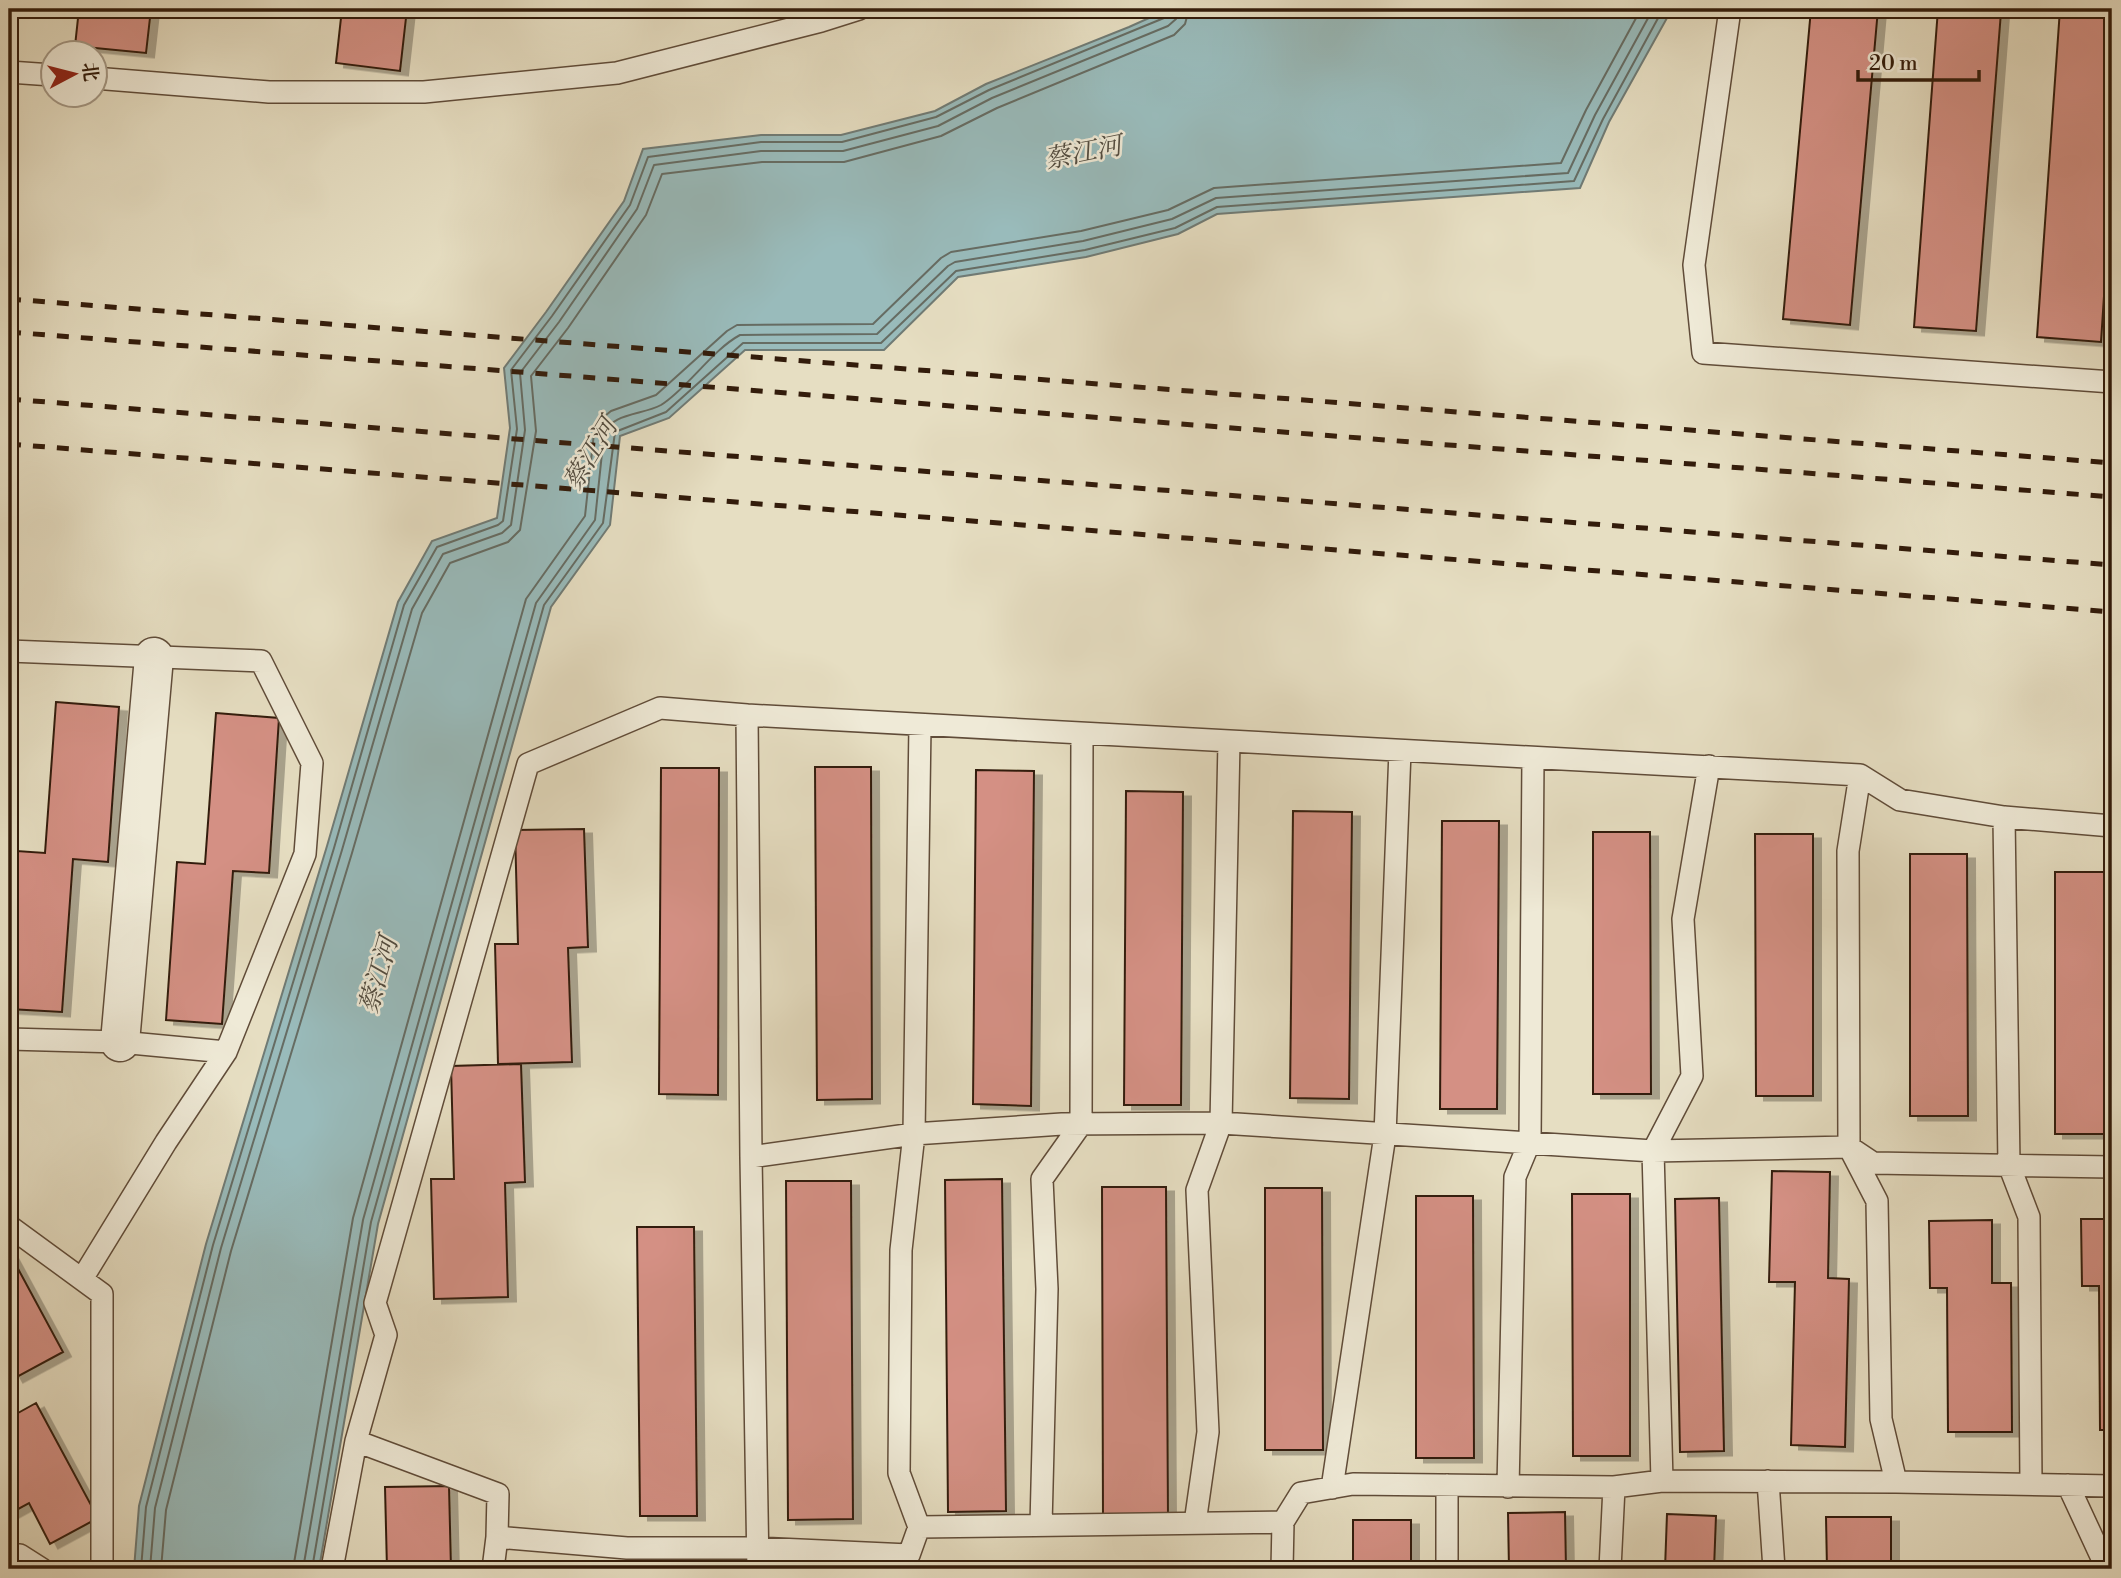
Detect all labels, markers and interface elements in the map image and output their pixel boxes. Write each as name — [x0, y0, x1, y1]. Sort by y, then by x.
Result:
north arrow — [38, 38, 108, 108]
scale bar — [1858, 38, 1979, 82]
text: 20 m — [1869, 51, 1918, 77]
text: 北 — [77, 61, 103, 83]
water label: 蔡江河 — [1042, 129, 1128, 176]
water label: 蔡江河 — [557, 409, 627, 496]
water label: 蔡江河 — [353, 930, 406, 1017]

